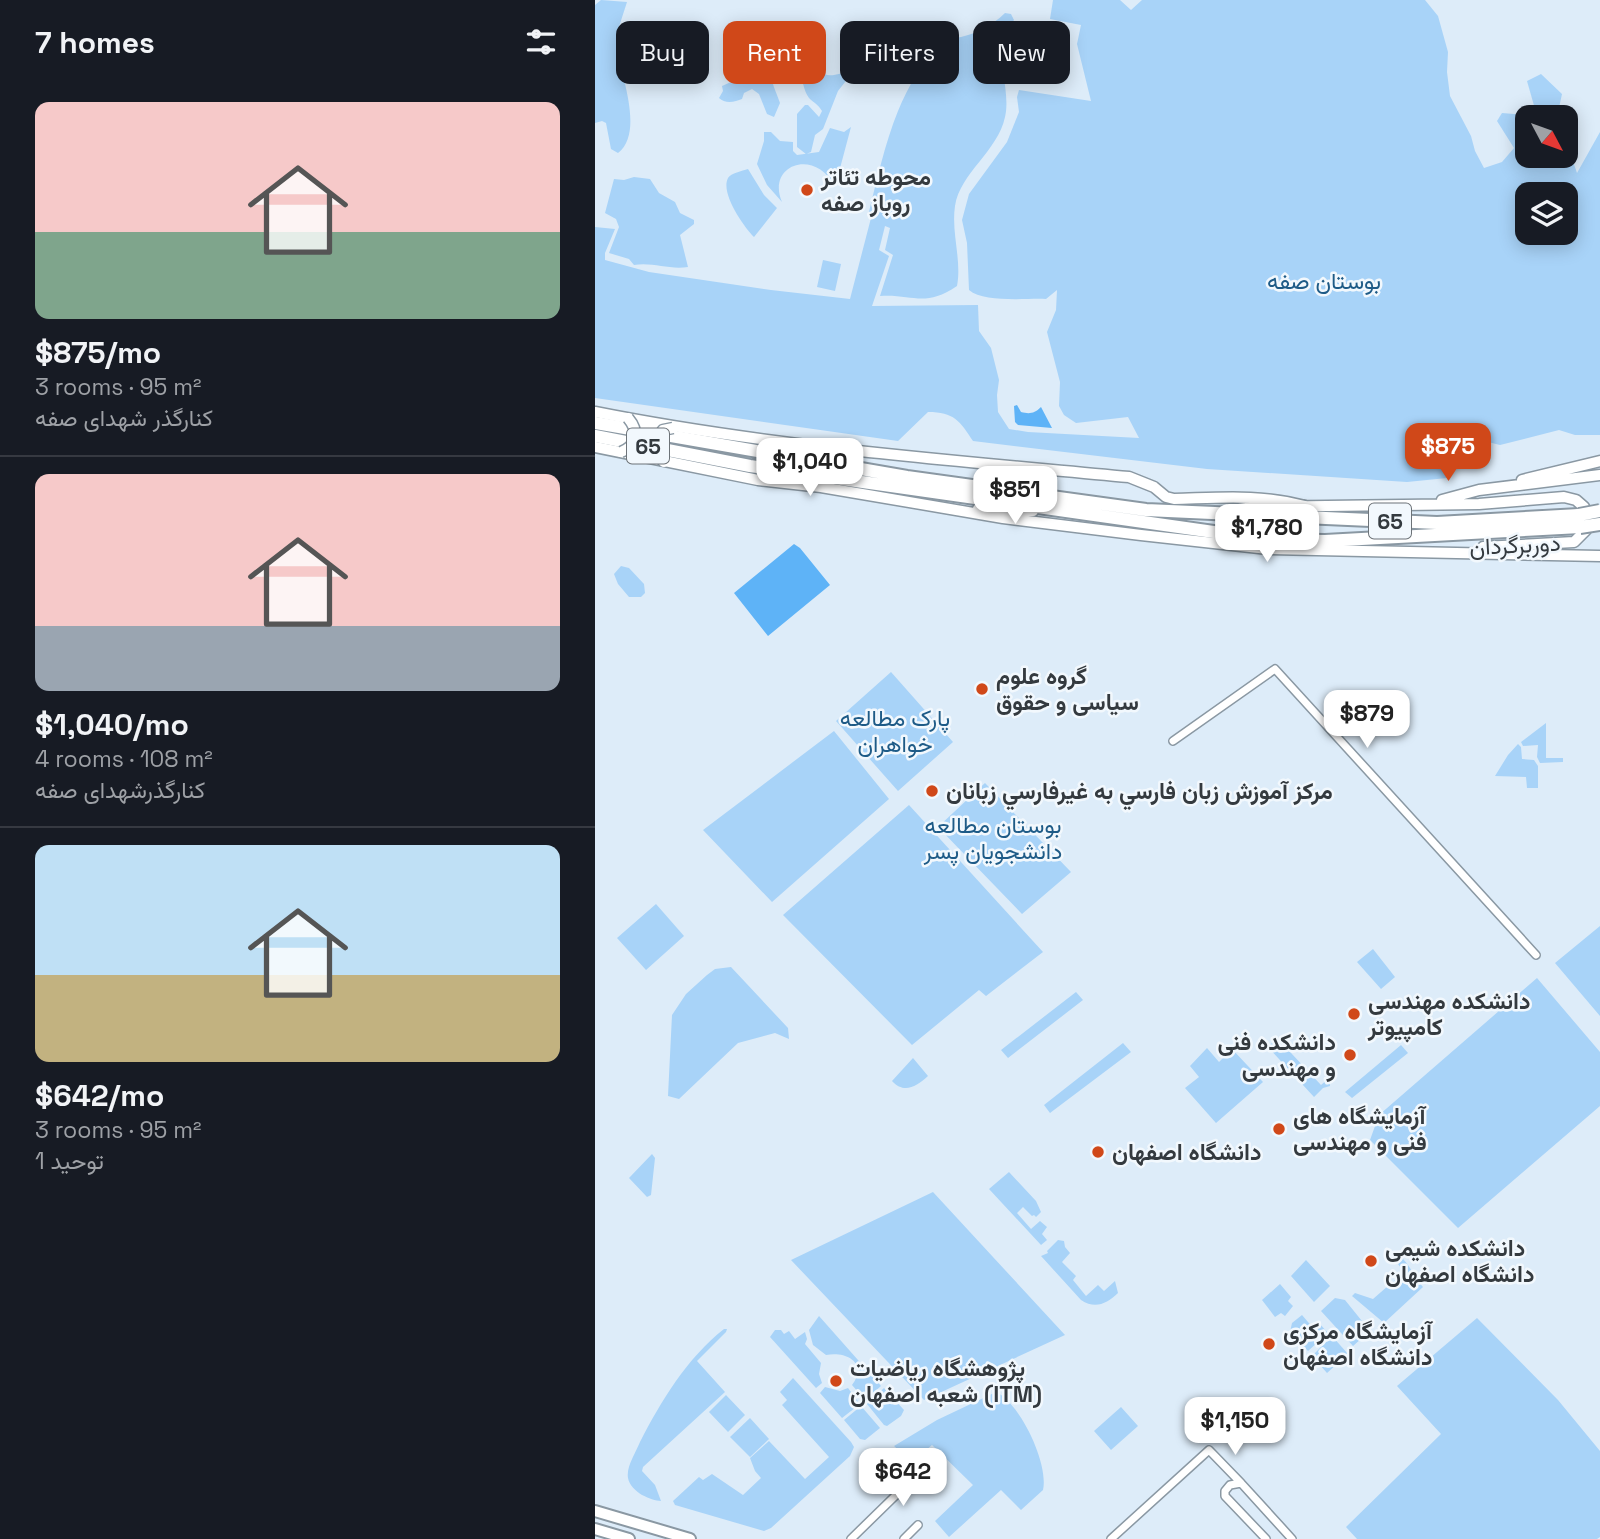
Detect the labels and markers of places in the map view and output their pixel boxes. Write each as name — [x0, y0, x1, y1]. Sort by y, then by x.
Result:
place label: محوطه تئاتر روباز صفه — [820, 162, 931, 218]
marker: محوطه تئاتر روباز صفه — [799, 182, 815, 198]
pin: $875 — [1407, 424, 1489, 483]
pin: $1,040 — [753, 438, 867, 498]
pin: $851 — [974, 466, 1056, 526]
pin: $1,780 — [1210, 504, 1324, 564]
place label: گروه علوم سیاسی و حقوق — [996, 661, 1139, 717]
marker: گروه علوم سیاسی و حقوق — [974, 681, 990, 697]
pin: $879 — [1326, 690, 1408, 750]
place label: مرکز آموزش زبان فارسي به غيرفارسي زبانان — [946, 776, 1333, 811]
marker: مرکز آموزش زبان فارسي به غيرفارسي زبانان — [924, 783, 940, 799]
place label: دانشکده مهندسی کامپیوتر — [1367, 986, 1531, 1043]
marker: دانشکده مهندسی کامپیوتر — [1346, 1006, 1362, 1022]
place label: دانشکده فنی و مهندسی — [1218, 1027, 1336, 1083]
marker: دانشکده فنی و مهندسی — [1342, 1047, 1358, 1063]
place label: آزمایشگاه های فنی و مهندسی — [1293, 1101, 1427, 1157]
marker: آزمایشگاه های فنی و مهندسی — [1271, 1121, 1287, 1137]
place label: دانشگاه اصفهان — [1112, 1137, 1261, 1167]
marker: دانشگاه اصفهان — [1090, 1144, 1106, 1160]
place label: دانشکده شیمی دانشگاه اصفهان — [1385, 1233, 1534, 1289]
marker: دانشکده شیمی دانشگاه اصفهان — [1363, 1253, 1379, 1269]
place label: آزمایشگاه مرکزی دانشگاه اصفهان — [1283, 1316, 1434, 1372]
marker: آزمایشگاه مرکزی دانشگاه اصفهان — [1261, 1336, 1277, 1352]
place label: پژوهشگاه رياضيات شعبه اصفهان (ITM) — [850, 1353, 1042, 1409]
marker: پژوهشگاه رياضيات شعبه اصفهان (ITM) — [828, 1373, 844, 1389]
pin: $1,150 — [1178, 1398, 1292, 1457]
pin: $642 — [862, 1448, 944, 1508]

